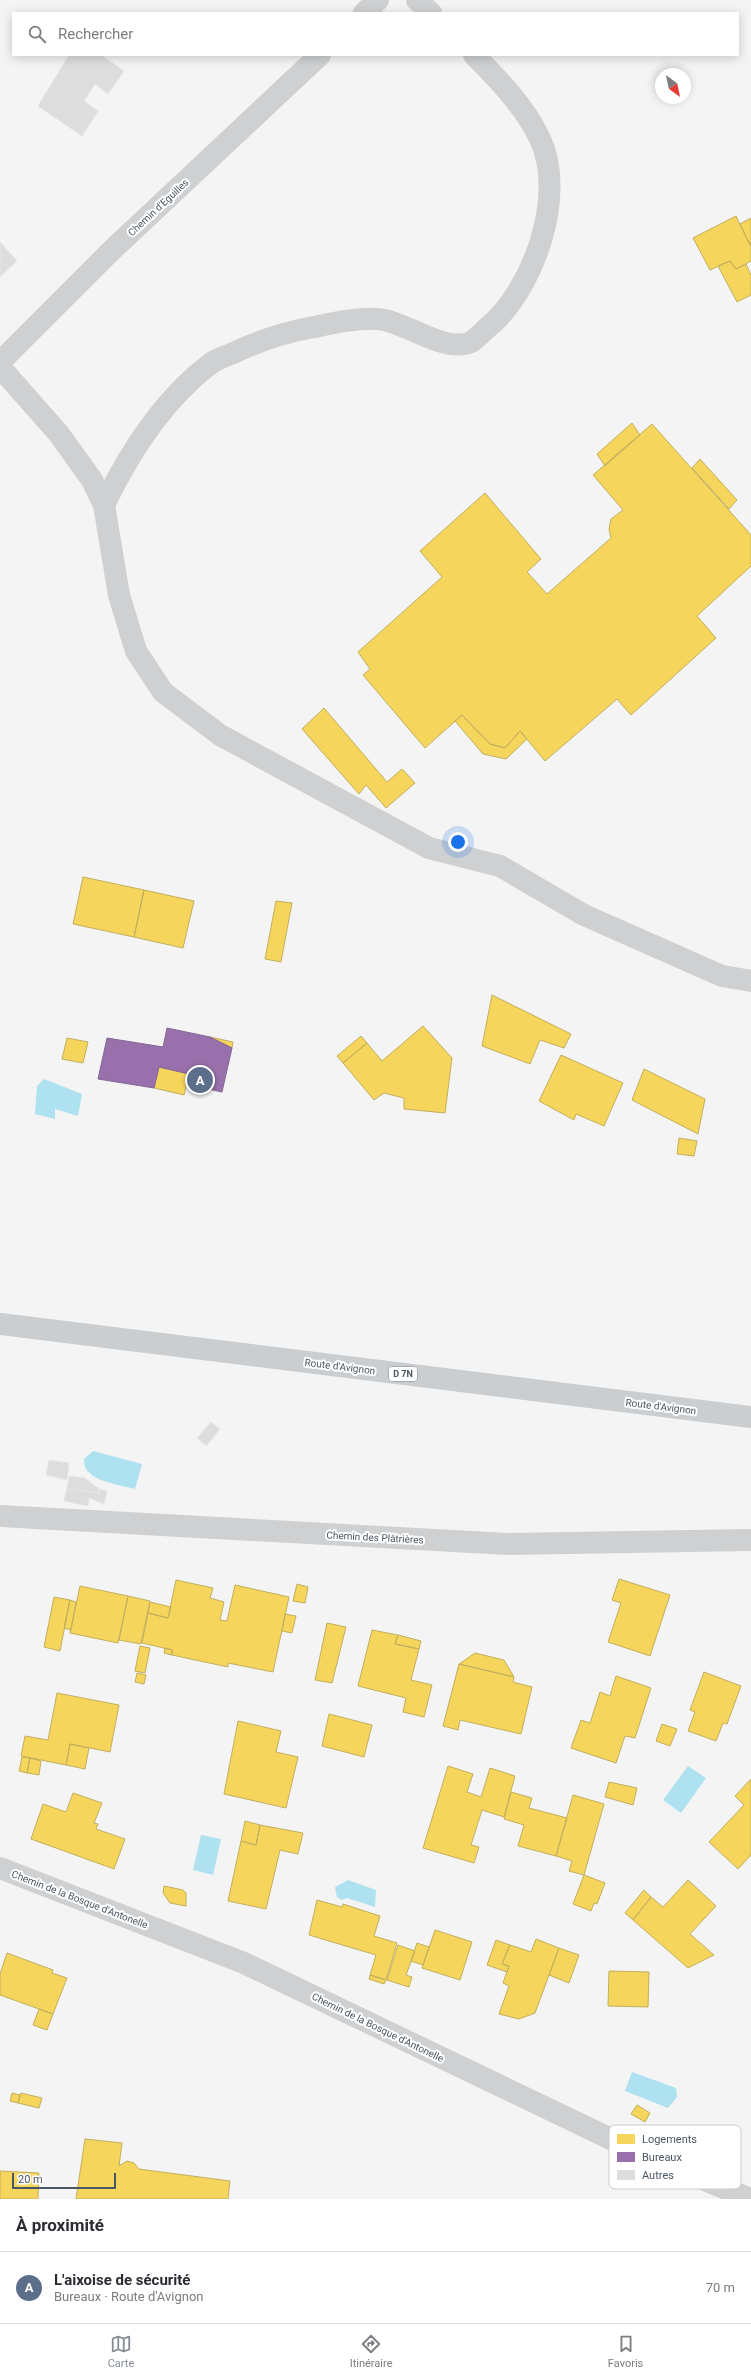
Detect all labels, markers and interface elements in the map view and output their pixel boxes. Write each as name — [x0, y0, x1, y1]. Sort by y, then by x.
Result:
search box — [12, 12, 739, 56]
icon: search — [26, 23, 48, 45]
text: Rechercher — [58, 25, 133, 43]
north arrow — [655, 68, 691, 104]
street label: Chemin d'Eguilles — [126, 177, 191, 238]
your location — [448, 832, 468, 852]
pin: A — [187, 1065, 213, 1095]
street label: Route d'Avignon — [304, 1357, 376, 1376]
road number: D 7N — [389, 1367, 417, 1381]
street label: Route d'Avignon — [625, 1397, 697, 1416]
street label: Chemin des Plâtrières — [326, 1529, 424, 1546]
street label: Chemin de la Bosque d'Antonelle — [10, 1868, 150, 1931]
street label: Chemin de la Bosque d'Antonelle — [310, 1991, 445, 2064]
legend — [609, 2125, 741, 2189]
text: Logements — [642, 2133, 697, 2146]
text: Bureaux — [642, 2151, 682, 2164]
text: Autres — [642, 2169, 674, 2182]
scale bar — [12, 2171, 116, 2190]
text: 20 m — [18, 2173, 43, 2186]
text: À proximité — [16, 2215, 104, 2235]
text: L'aixoise de sécurité — [54, 2271, 190, 2289]
text: A — [25, 2280, 33, 2295]
text: 70 m — [706, 2280, 735, 2295]
text: Bureaux · Route d'Avignon — [54, 2289, 203, 2304]
tab: Carte — [108, 2333, 134, 2370]
tab: Itinéraire — [350, 2333, 392, 2370]
tab: Favoris — [608, 2333, 643, 2370]

